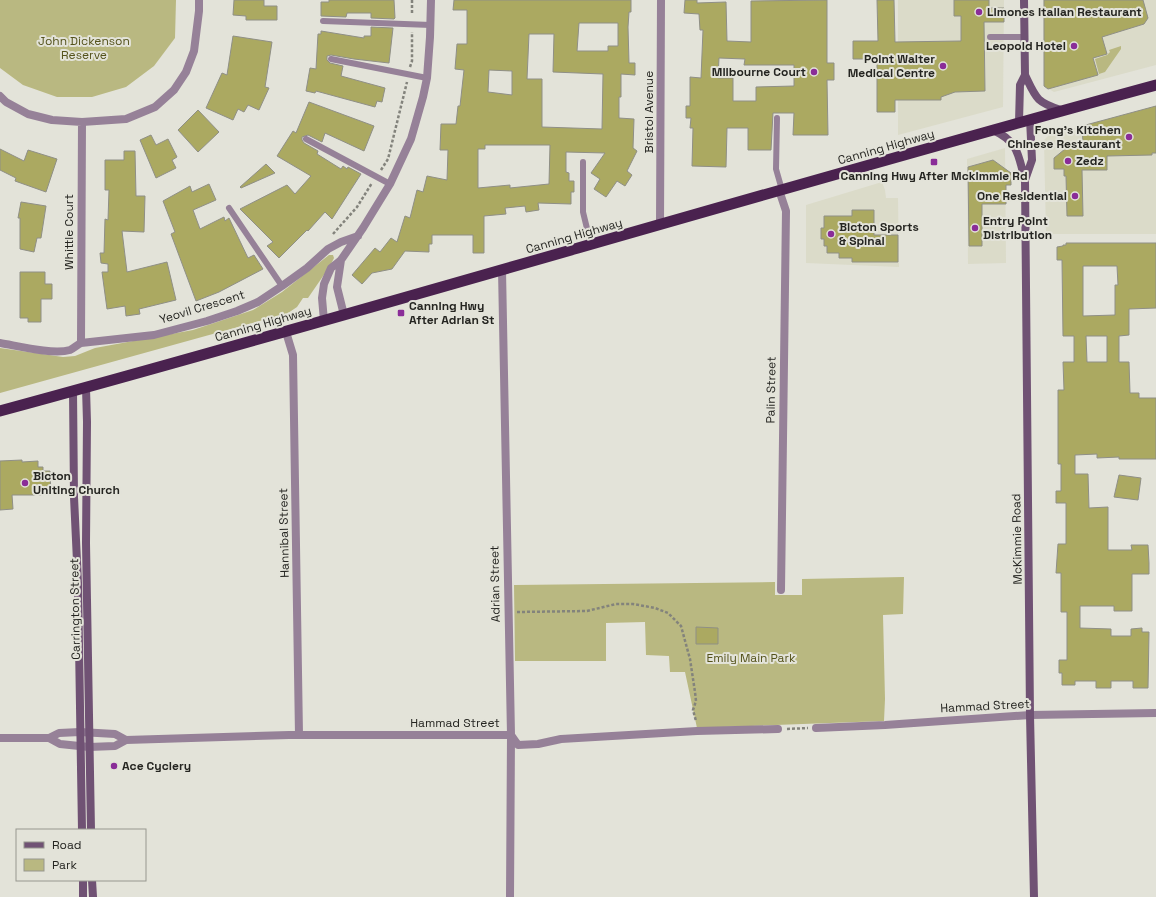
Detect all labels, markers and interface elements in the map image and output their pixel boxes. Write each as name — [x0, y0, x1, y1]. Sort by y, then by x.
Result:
place label: Limones Italian Restaurant — [987, 4, 1142, 20]
marker: Limones Italian Restaurant — [974, 7, 984, 17]
park label: John Dickenson Reserve — [38, 33, 130, 63]
place label: Leopold Hotel — [986, 38, 1066, 54]
marker: Leopold Hotel — [1069, 41, 1079, 51]
place label: Point Walter Medical Centre — [848, 51, 935, 81]
marker: Point Walter Medical Centre — [938, 61, 948, 71]
place label: Milbourne Court — [712, 64, 806, 80]
marker: Milbourne Court — [809, 67, 819, 77]
street label: Bristol Avenue — [641, 71, 657, 153]
place label: Fong's Kitchen Chinese Restaurant — [1008, 122, 1121, 152]
street label: Canning Highway — [836, 126, 936, 168]
marker: Fong's Kitchen Chinese Restaurant — [1124, 132, 1134, 142]
place label: Zedz — [1076, 153, 1104, 169]
marker: Zedz — [1063, 156, 1073, 166]
marker: Canning Hwy After Mckimmie Rd — [929, 157, 939, 167]
place label: Canning Hwy After Mckimmie Rd — [840, 168, 1028, 184]
place label: One Residential — [977, 188, 1067, 204]
marker: One Residential — [1070, 191, 1080, 201]
street label: Whittle Court — [61, 194, 77, 270]
place label: Entry Point Distribution — [983, 213, 1052, 243]
street label: Canning Highway — [524, 215, 624, 257]
place label: Bicton Sports & Spinal — [839, 219, 919, 249]
marker: Entry Point Distribution — [970, 223, 980, 233]
marker: Bicton Sports & Spinal — [826, 229, 836, 239]
street label: Yeovil Crescent — [157, 286, 247, 328]
place label: Canning Hwy After Adrian St — [409, 298, 495, 328]
street label: Canning Highway — [213, 303, 313, 345]
marker: Canning Hwy After Adrian St — [396, 308, 406, 318]
street label: Palin Street — [762, 356, 780, 424]
place label: Bicton Uniting Church — [33, 468, 120, 498]
marker: Bicton Uniting Church — [20, 478, 30, 488]
street label: Hannibal Street — [275, 488, 293, 578]
street label: McKimmie Road — [1008, 493, 1026, 585]
street label: Adrian Street — [486, 545, 504, 623]
street label: Carrington Street — [66, 558, 84, 660]
park label: Emily Main Park — [707, 650, 796, 666]
street label: Hammad Street — [940, 696, 1030, 716]
street label: Hammad Street — [410, 715, 500, 731]
place label: Ace Cyclery — [122, 758, 191, 774]
marker: Ace Cyclery — [109, 761, 119, 771]
legend — [16, 829, 146, 881]
text: Road — [52, 837, 81, 853]
text: Park — [52, 857, 77, 873]

